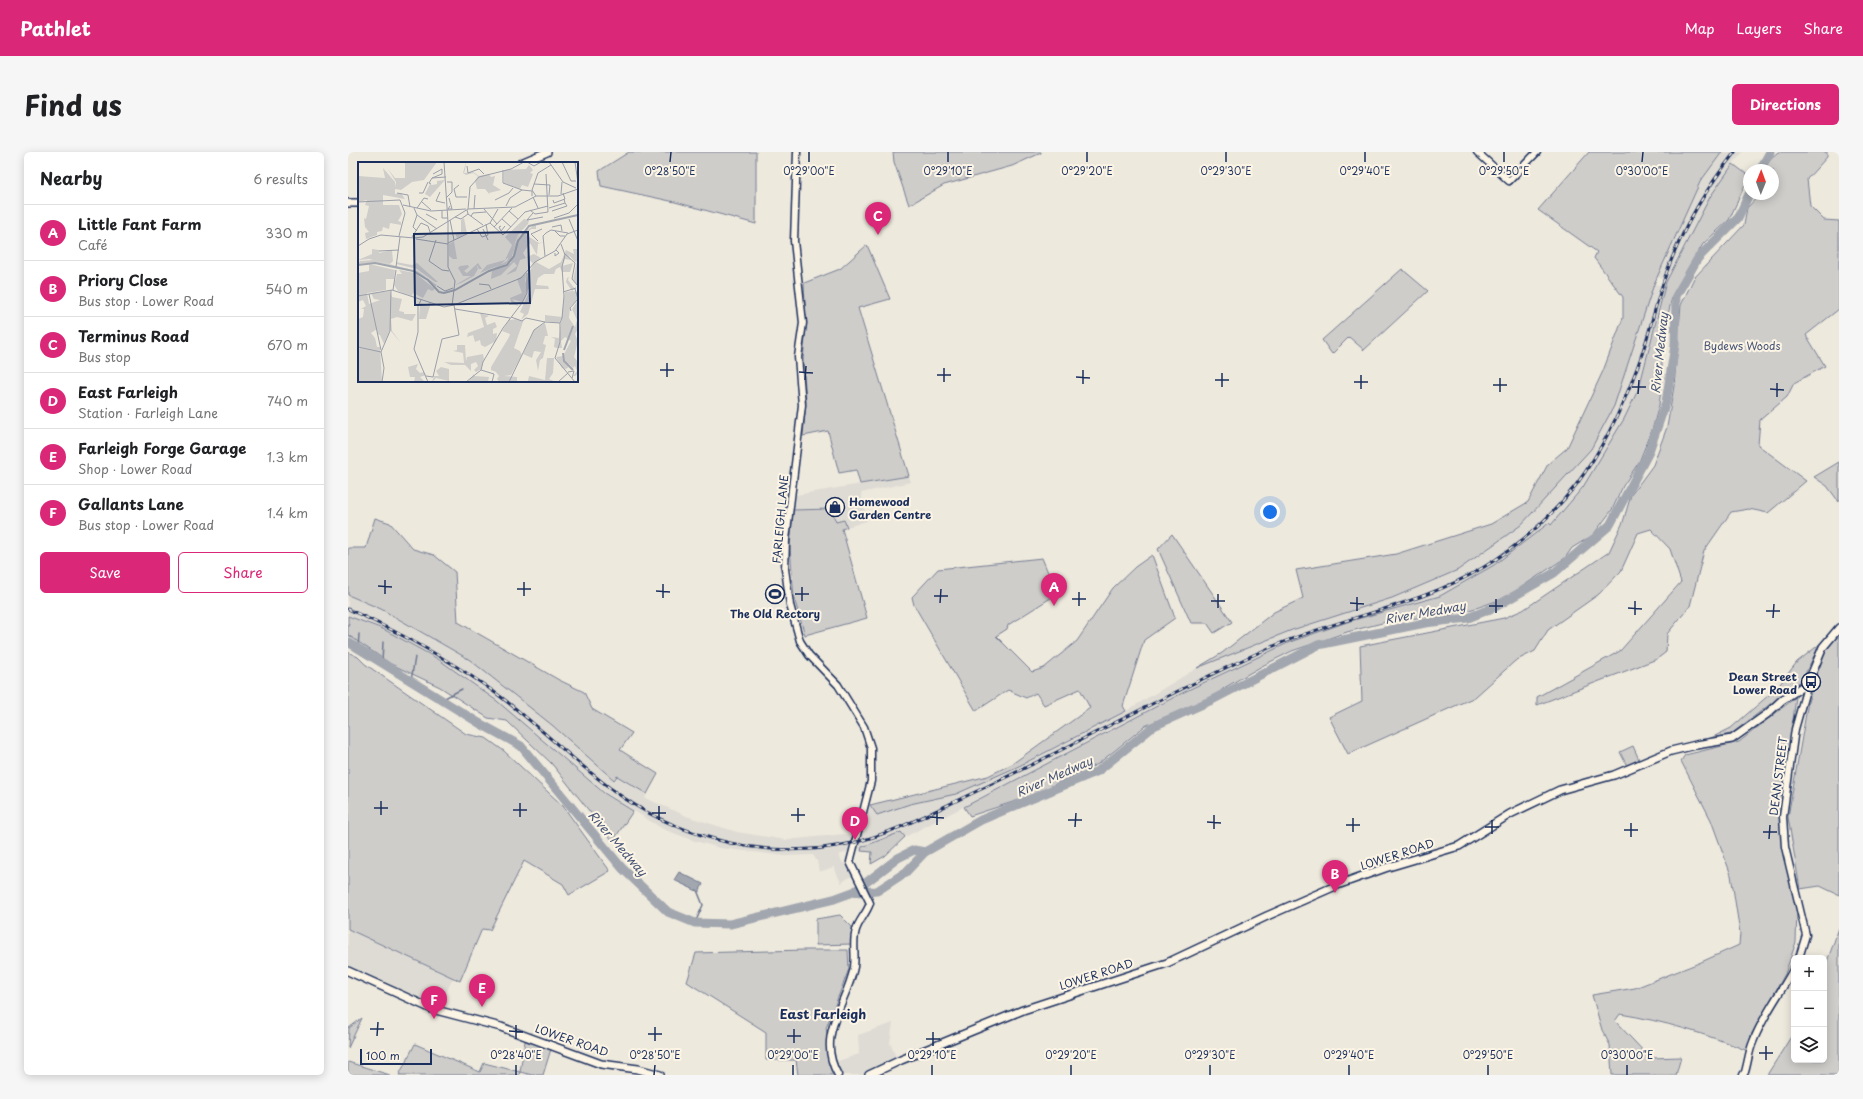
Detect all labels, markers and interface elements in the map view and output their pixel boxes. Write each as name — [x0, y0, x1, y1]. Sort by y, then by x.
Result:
text: Pathlet — [20, 14, 91, 42]
text: Map — [1685, 18, 1715, 39]
text: Layers — [1737, 18, 1782, 39]
text: Share — [1804, 18, 1843, 39]
text: Find us — [24, 83, 122, 126]
button: Directions — [1732, 84, 1839, 125]
inset map — [358, 162, 578, 382]
text: 0°28'50"E — [644, 163, 696, 178]
text: 0°29'00"E — [783, 163, 835, 178]
text: 0°29'10"E — [924, 163, 972, 178]
text: 0°29'20"E — [1061, 163, 1113, 178]
text: 0°29'30"E — [1201, 163, 1251, 178]
text: 0°29'40"E — [1340, 163, 1390, 178]
text: 0°29'50"E — [1479, 163, 1529, 178]
text: 0°30'00"E — [1616, 163, 1668, 178]
north arrow — [1743, 164, 1779, 200]
text: Nearby — [40, 165, 102, 191]
text: 6 results — [253, 169, 308, 188]
pin: C — [865, 202, 891, 235]
text: Little Fant Farm — [78, 212, 202, 235]
text: A — [48, 223, 58, 242]
text: 330 m — [265, 223, 308, 242]
text: Café — [78, 235, 107, 254]
text: Priory Close — [78, 268, 168, 291]
text: B — [49, 279, 57, 298]
text: 540 m — [265, 279, 308, 298]
text: Bus stop · Lower Road — [78, 291, 214, 310]
water label: River Medway — [1646, 310, 1672, 395]
text: Terminus Road — [78, 324, 189, 347]
text: C — [48, 335, 58, 354]
text: 670 m — [267, 335, 308, 354]
park label: Bydews Woods — [1703, 337, 1781, 354]
text: Bus stop — [78, 347, 131, 366]
text: East Farleigh — [78, 380, 178, 403]
text: D — [48, 391, 58, 410]
text: 740 m — [267, 391, 308, 410]
text: Station · Farleigh Lane — [78, 403, 218, 422]
text: Farleigh Forge Garage — [78, 436, 246, 459]
text: E — [49, 447, 57, 466]
text: 1.3 km — [267, 447, 308, 466]
text: Shop · Lower Road — [78, 459, 192, 478]
street label: FARLEIGH LANE — [768, 474, 792, 564]
text: Gallants Lane — [78, 492, 184, 515]
place label: Homewood Garden Centre — [849, 493, 931, 523]
shop icon: Homewood Garden Centre — [824, 496, 846, 518]
your location — [1260, 502, 1280, 522]
text: F — [49, 503, 57, 522]
text: 1.4 km — [267, 503, 308, 522]
text: Bus stop · Lower Road — [78, 515, 214, 534]
button: Save — [40, 552, 170, 593]
button: Share — [178, 552, 308, 593]
pin: A — [1041, 573, 1067, 606]
sports icon: The Old Rectory — [764, 583, 786, 605]
water label: River Medway — [1383, 596, 1468, 628]
place label: The Old Rectory — [730, 605, 820, 622]
place label: Dean Street Lower Road — [1728, 668, 1798, 698]
bus stop icon: Dean Street Lower Road — [1800, 671, 1822, 693]
street label: DEAN STREET — [1765, 735, 1791, 816]
water label: River Medway — [1013, 751, 1096, 801]
water label: River Medway — [584, 806, 652, 881]
pin: D — [842, 807, 868, 840]
street label: LOWER ROAD — [1358, 834, 1436, 874]
pin: B — [1322, 860, 1348, 893]
street label: LOWER ROAD — [1057, 954, 1135, 994]
map controls — [1791, 955, 1827, 1063]
button: + — [1791, 955, 1827, 991]
pin: E — [469, 974, 495, 1007]
pin: F — [421, 986, 447, 1019]
button: − — [1791, 991, 1827, 1027]
district label: East Farleigh — [780, 1004, 866, 1023]
street label: LOWER ROAD — [533, 1019, 611, 1061]
button: layers — [1791, 1027, 1827, 1063]
scale bar — [360, 1047, 432, 1066]
text: 100 m — [366, 1047, 400, 1064]
text: 0°28'40"E — [490, 1047, 542, 1062]
text: 0°28'50"E — [629, 1047, 681, 1062]
text: 0°29'00"E — [767, 1047, 819, 1062]
text: 0°29'10"E — [908, 1047, 956, 1062]
text: 0°29'20"E — [1045, 1047, 1097, 1062]
text: 0°29'30"E — [1185, 1047, 1235, 1062]
text: 0°29'40"E — [1324, 1047, 1374, 1062]
text: 0°29'50"E — [1463, 1047, 1513, 1062]
text: 0°30'00"E — [1601, 1047, 1653, 1062]

